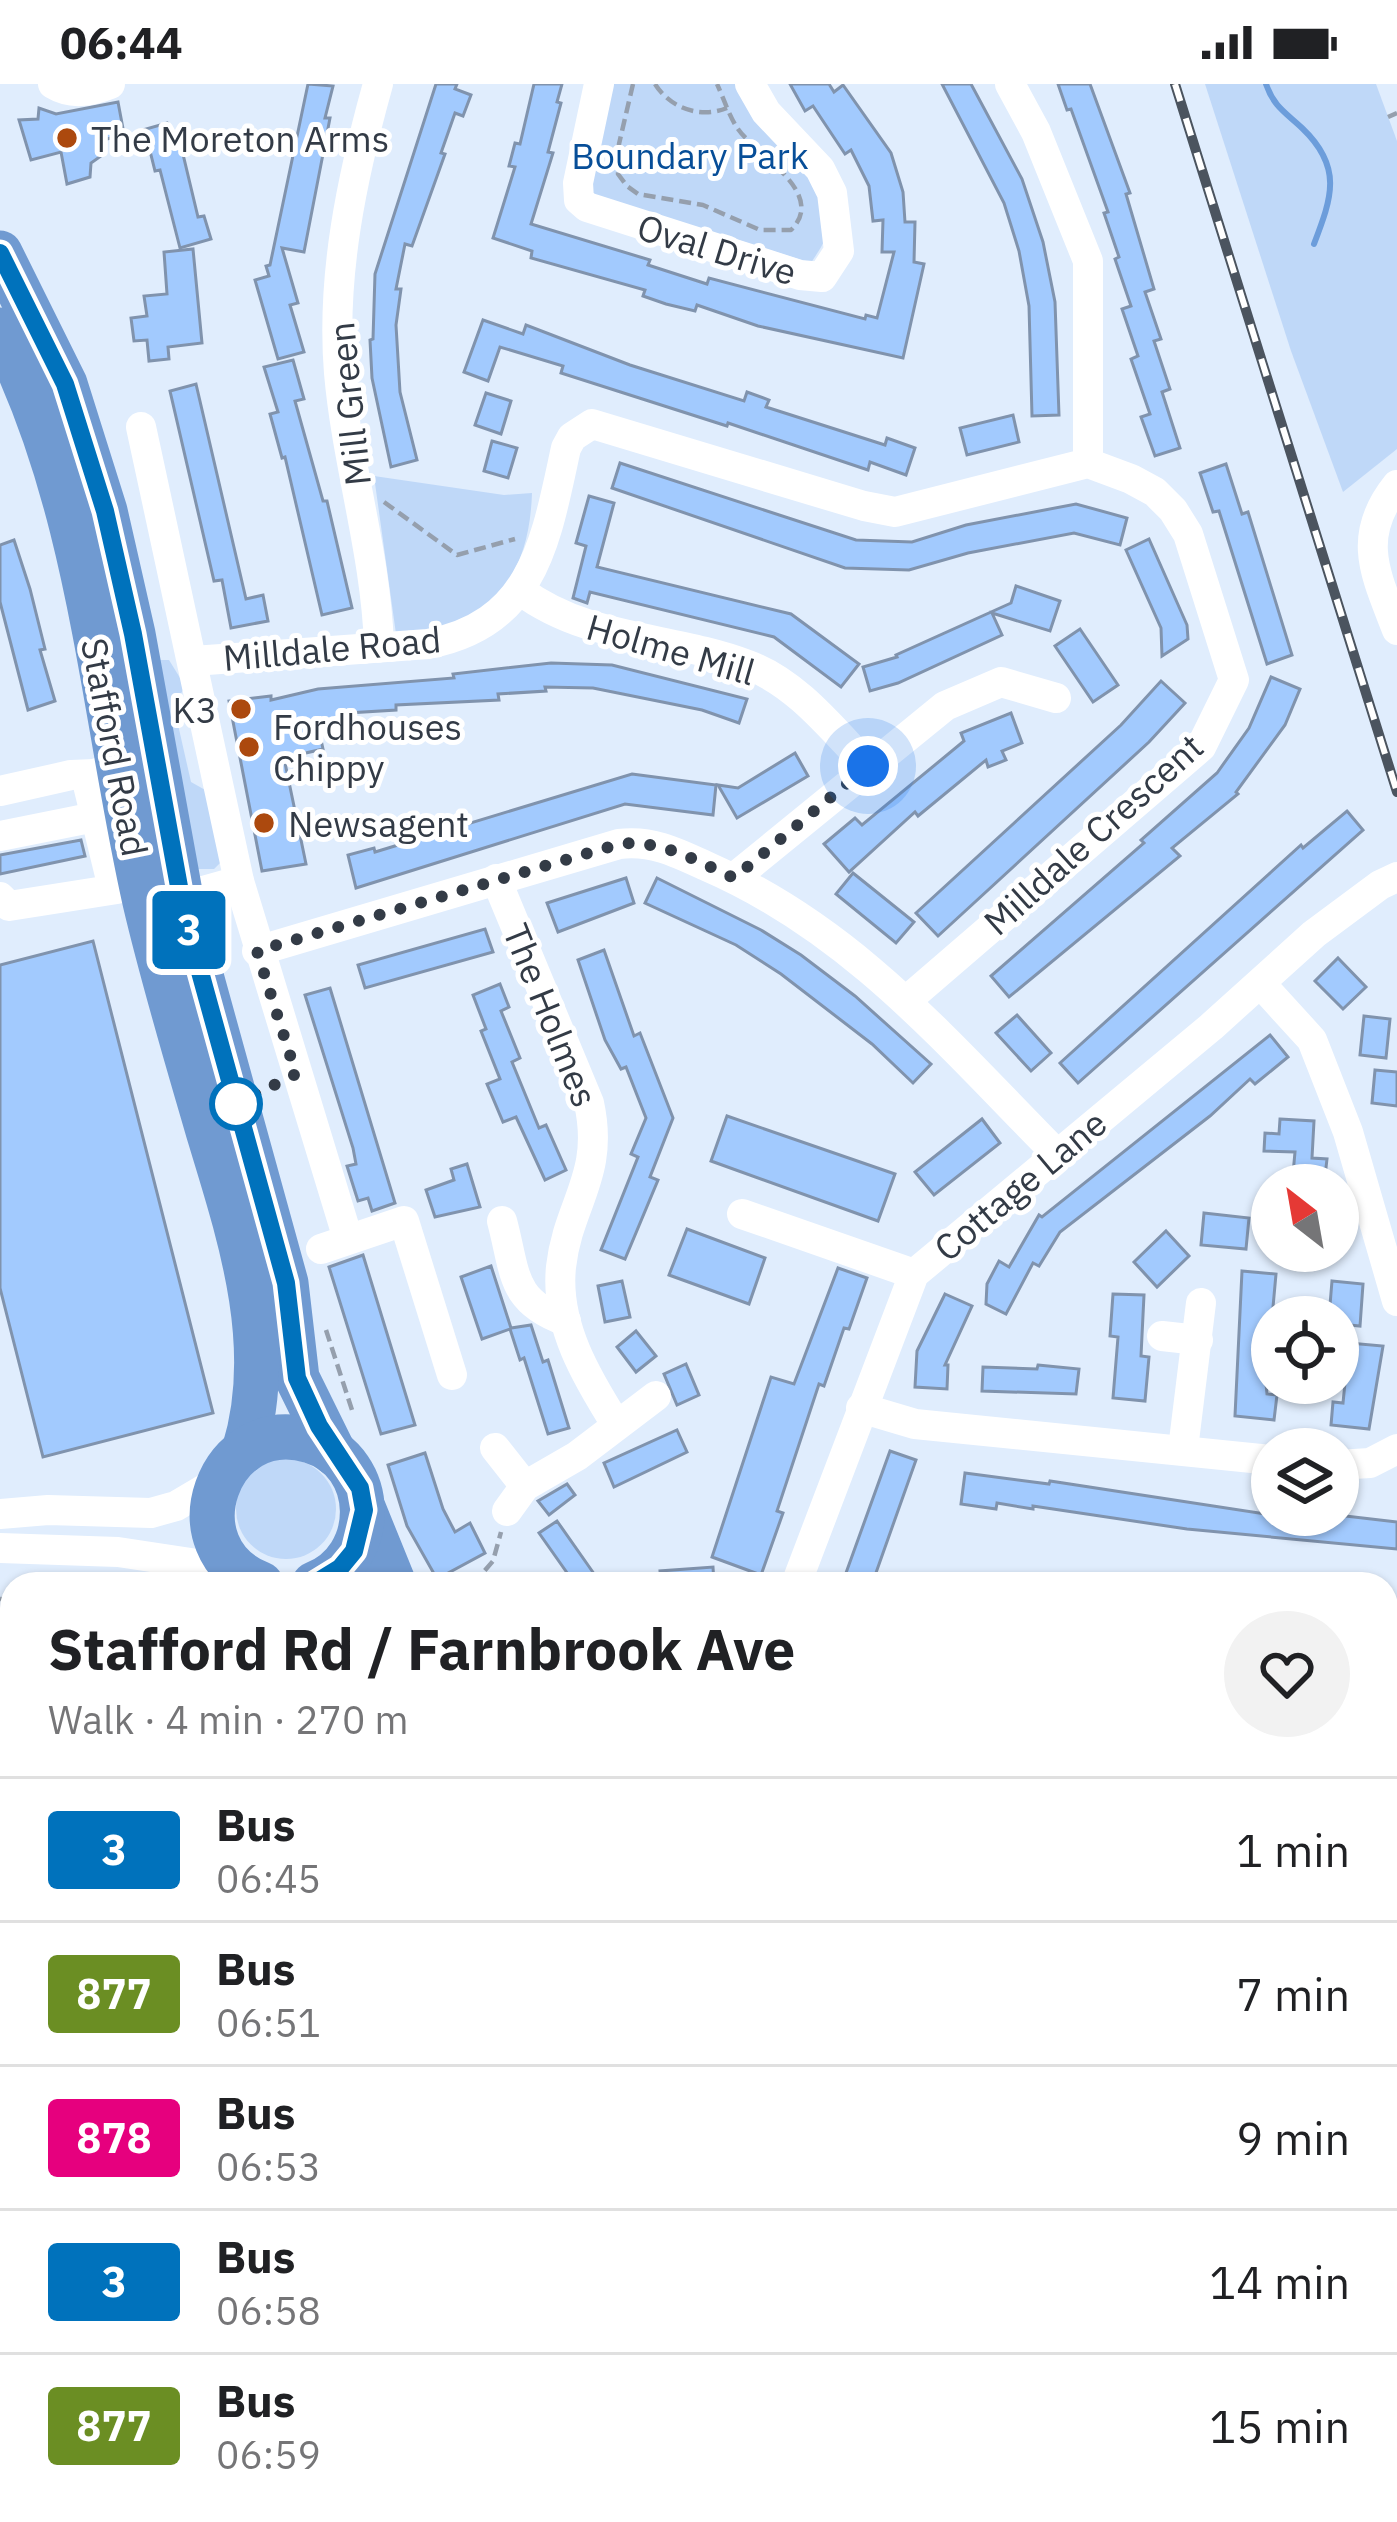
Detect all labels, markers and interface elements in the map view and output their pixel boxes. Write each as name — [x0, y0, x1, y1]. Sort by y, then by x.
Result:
text: 06:44 — [60, 13, 183, 71]
place label: The Moreton Arms — [91, 115, 389, 162]
marker: The Moreton Arms — [54, 125, 80, 151]
park label: Boundary Park — [571, 132, 809, 179]
street label: Oval Drive — [632, 203, 802, 295]
street label: Mill Green — [317, 320, 381, 488]
street label: Holme Mill — [582, 603, 760, 695]
street label: Milldale Road — [221, 615, 443, 681]
street label: Stafford Road — [71, 634, 159, 860]
place label: K3 — [173, 686, 217, 733]
marker: K3 — [228, 696, 254, 722]
place label: Fordhouses Chippy — [273, 703, 462, 791]
street label: Milldale Crescent — [974, 723, 1212, 945]
marker: Fordhouses Chippy — [236, 734, 262, 760]
your location — [838, 736, 898, 796]
place label: Newsagent — [288, 800, 469, 847]
marker: Newsagent — [251, 810, 277, 836]
line badge: 3 — [150, 891, 228, 969]
text: 3 — [176, 902, 202, 957]
street label: The Holmes — [493, 917, 609, 1113]
unlabelled marker — [211, 1079, 261, 1129]
street label: Cottage Lane — [924, 1099, 1116, 1271]
north arrow — [1251, 1164, 1359, 1272]
map controls — [1251, 1164, 1359, 1536]
button: locate — [1251, 1296, 1359, 1404]
button: layers — [1251, 1428, 1359, 1536]
button: heart — [1224, 1611, 1350, 1737]
text: Stafford Rd / Farnbrook Ave — [48, 1612, 795, 1686]
text: Walk · 4 min · 270 m — [48, 1694, 409, 1745]
text: Bus — [216, 1795, 296, 1853]
text: 1 min — [1236, 1821, 1350, 1879]
text: 3 — [101, 1822, 127, 1877]
text: 06:45 — [216, 1853, 321, 1904]
text: Bus — [216, 1939, 296, 1997]
text: 7 min — [1236, 1965, 1350, 2023]
text: 877 — [76, 1966, 152, 2021]
text: 06:51 — [216, 1997, 321, 2048]
text: Bus — [216, 2083, 296, 2141]
text: 9 min — [1236, 2109, 1350, 2167]
text: 878 — [76, 2110, 152, 2165]
text: 06:53 — [216, 2141, 321, 2192]
text: Bus — [216, 2227, 296, 2285]
text: 14 min — [1209, 2253, 1350, 2311]
text: 3 — [101, 2254, 127, 2309]
text: 06:58 — [216, 2285, 321, 2336]
text: Bus — [216, 2371, 296, 2429]
text: 15 min — [1209, 2397, 1350, 2455]
text: 877 — [76, 2398, 152, 2453]
text: 06:59 — [216, 2429, 321, 2480]

